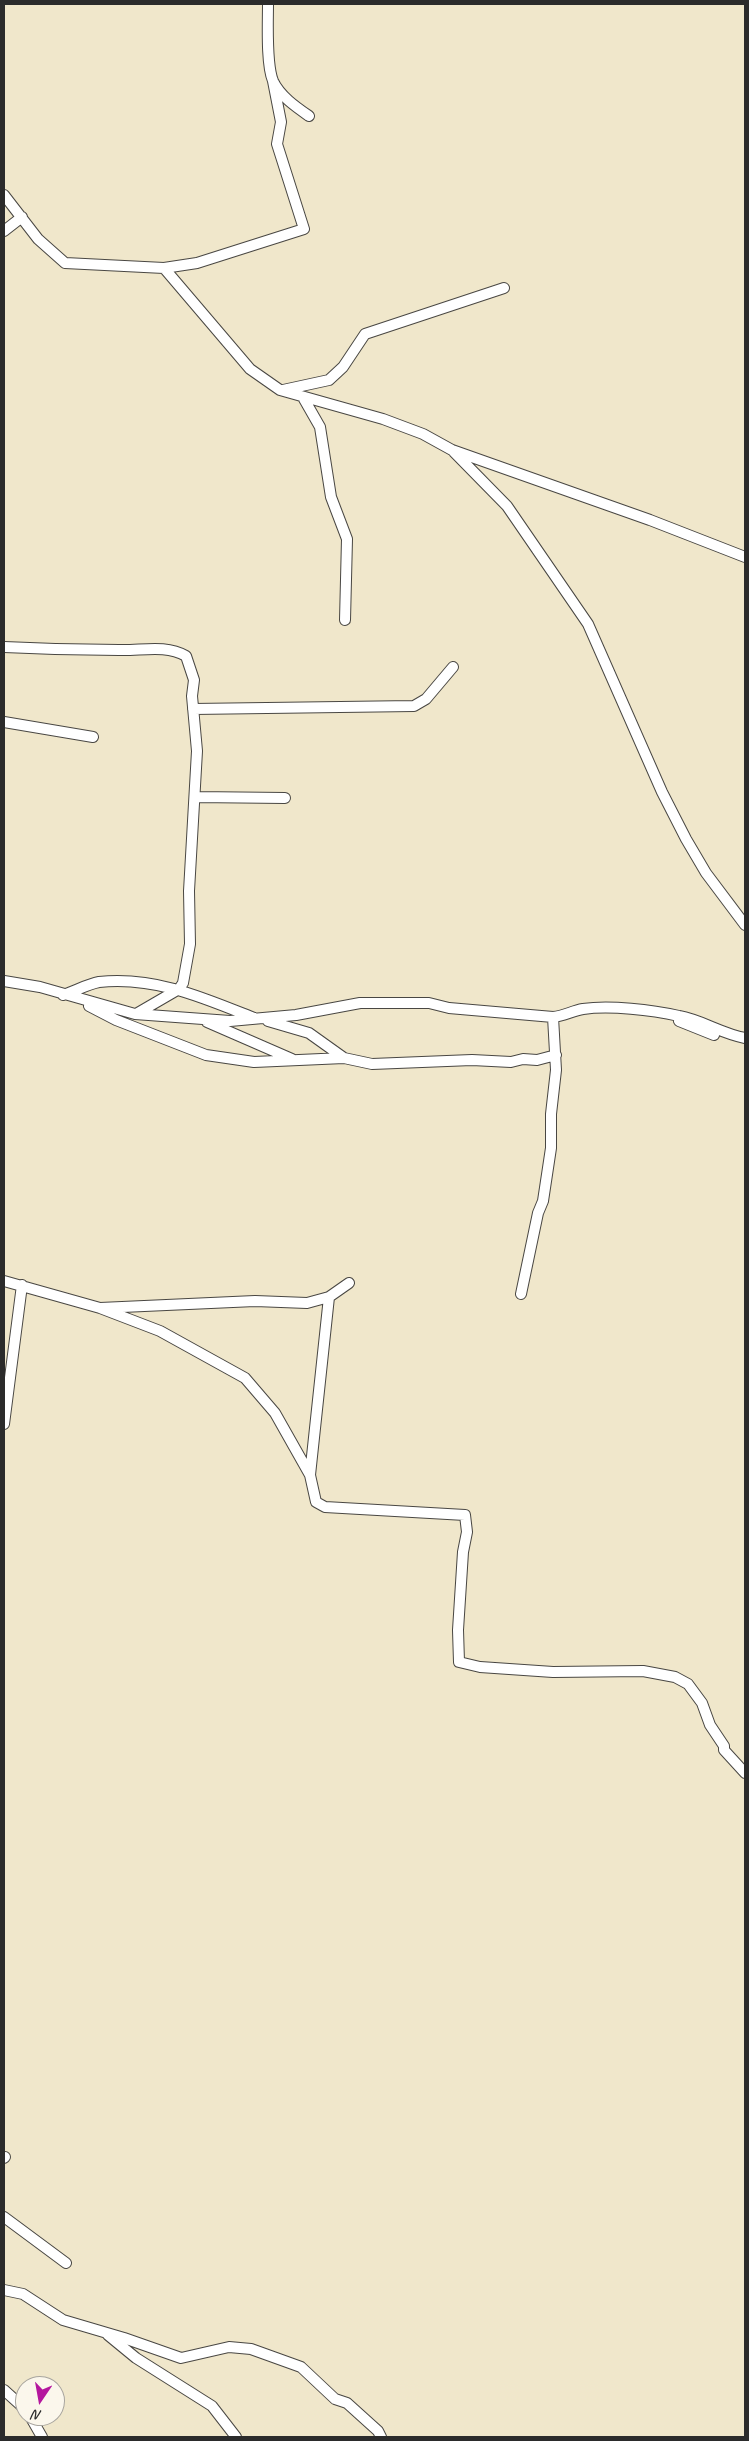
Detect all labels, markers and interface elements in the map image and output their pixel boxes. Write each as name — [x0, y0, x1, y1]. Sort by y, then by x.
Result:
north arrow — [15, 2376, 65, 2426]
text: N — [31, 2406, 43, 2424]

